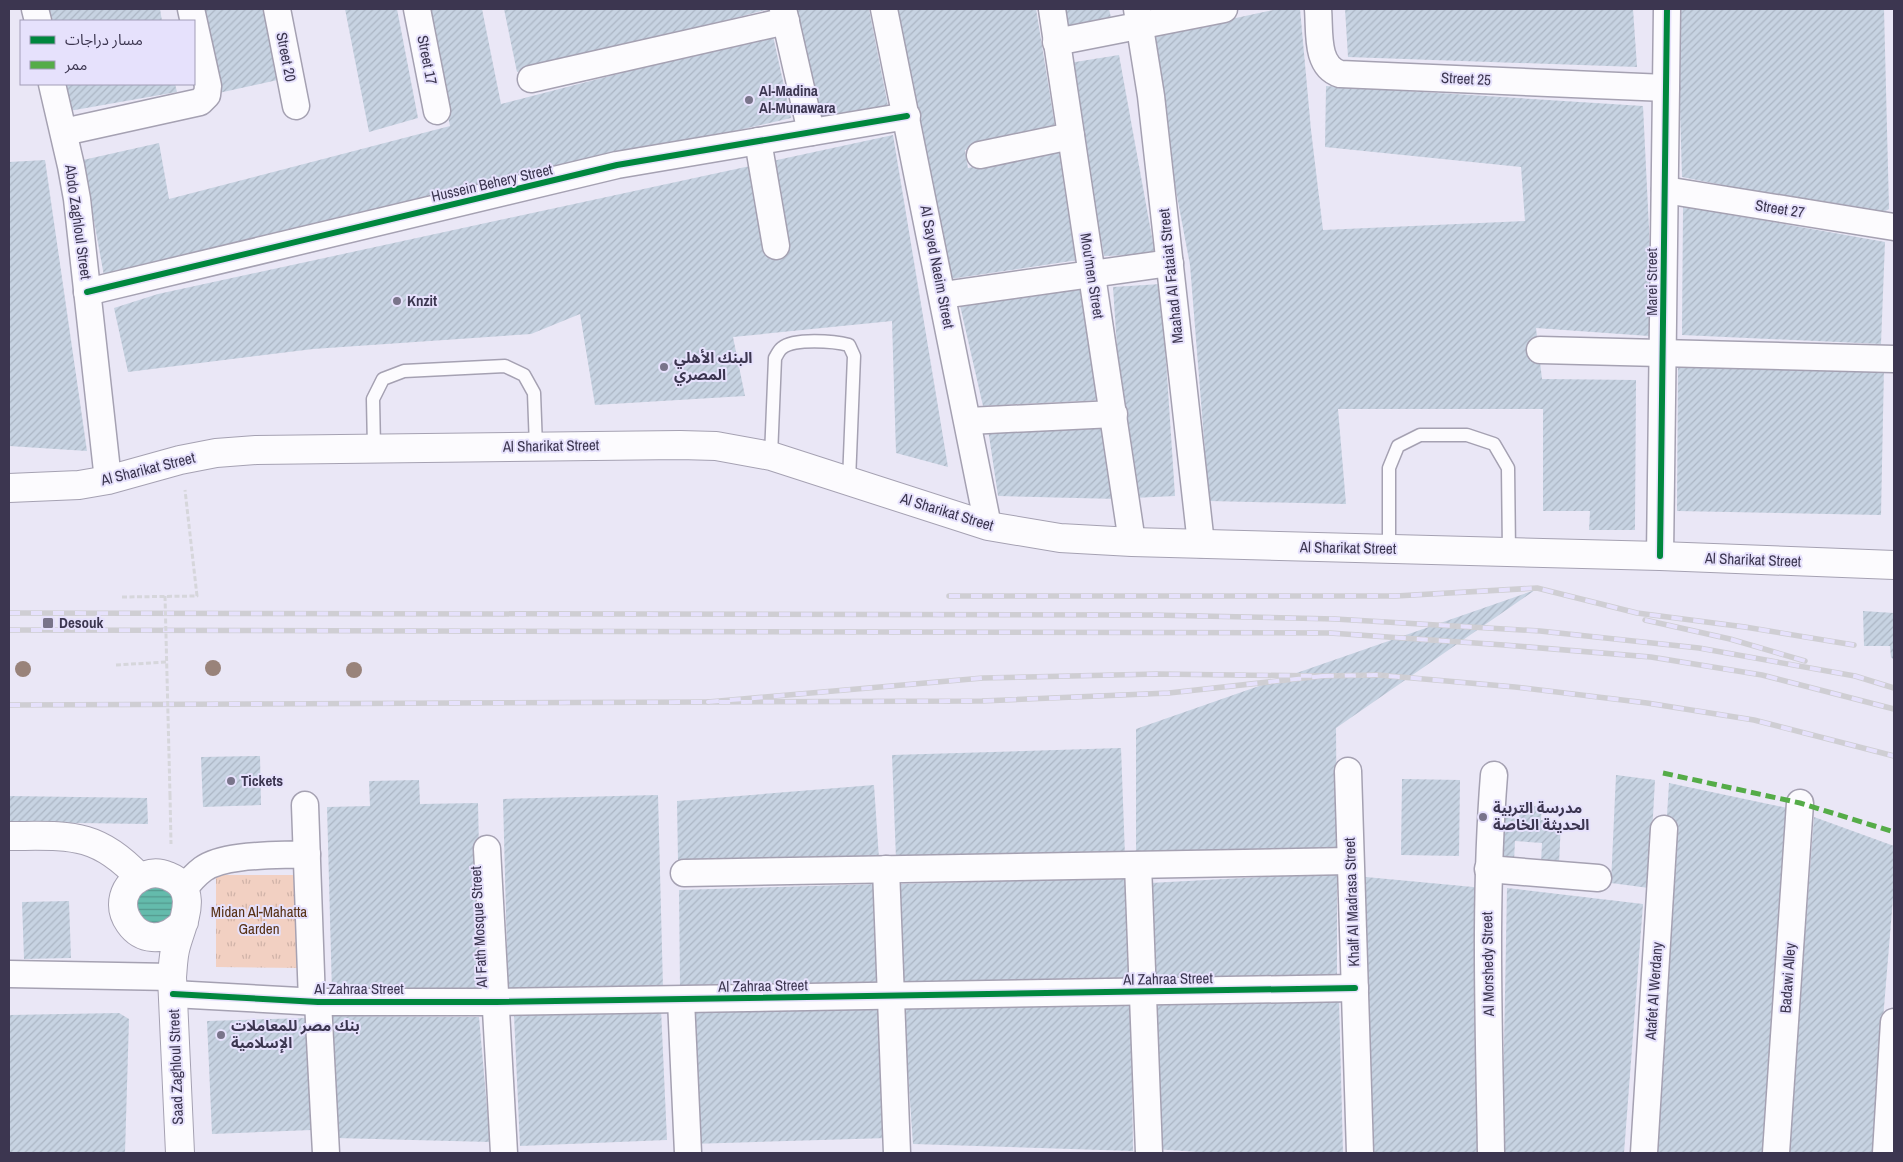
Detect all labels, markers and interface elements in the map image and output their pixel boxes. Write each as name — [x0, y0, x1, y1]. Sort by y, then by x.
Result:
legend — [20, 20, 195, 85]
text: مسار دراجات — [65, 29, 143, 50]
street label: Street 20 — [271, 30, 302, 84]
street label: Street 17 — [412, 33, 443, 87]
text: ممر — [64, 54, 88, 75]
street label: Street 25 — [1441, 67, 1492, 90]
place label: Al-Madina Al-Munawara — [759, 80, 836, 118]
marker: Al-Madina Al-Munawara — [743, 94, 755, 106]
street label: Hussein Behery Street — [429, 158, 555, 207]
street label: Abdo Zaghloul Street — [60, 162, 97, 281]
street label: Street 27 — [1754, 194, 1807, 223]
street label: Al Sayed Naeim Street — [915, 203, 960, 331]
street label: Maahad Al Fataiat Street — [1153, 207, 1188, 345]
street label: Mou'men Street — [1075, 232, 1110, 321]
street label: Marei Street — [1641, 248, 1662, 316]
place label: Knzit — [407, 290, 437, 311]
marker: Knzit — [391, 295, 403, 307]
place label: البنك الأهلي المصري — [674, 347, 752, 386]
marker: البنك الأهلي المصري — [658, 361, 670, 373]
street label: Al Sharikat Street — [502, 434, 600, 457]
street label: Al Sharikat Street — [98, 447, 198, 491]
street label: Al Sharikat Street — [897, 487, 997, 536]
street label: Al Sharikat Street — [1299, 536, 1397, 559]
street label: Al Sharikat Street — [1703, 547, 1802, 572]
place label: Desouk — [59, 612, 104, 633]
marker: Desouk — [41, 616, 55, 630]
place label: Tickets — [241, 770, 283, 791]
marker: Tickets — [225, 775, 237, 787]
place label: مدرسة التربية الحديثة الخاصة — [1493, 797, 1589, 835]
marker: مدرسة التربية الحديثة الخاصة — [1477, 811, 1489, 823]
street label: Khalf Al Madrasa Street — [1339, 837, 1364, 967]
street label: Al Fath Mosque Street — [465, 865, 492, 989]
park label: Midan Al-Mahatta Garden — [211, 901, 307, 939]
street label: Al Morshedy Street — [1476, 911, 1499, 1017]
street label: Atafet Al Werdany — [1640, 940, 1667, 1042]
street label: Badawi Alley — [1775, 941, 1800, 1014]
street label: Al Zahraa Street — [1122, 967, 1214, 990]
street label: Al Zahraa Street — [717, 974, 809, 997]
street label: Al Zahraa Street — [313, 978, 404, 999]
street label: Saad Zaghloul Street — [163, 1008, 188, 1125]
place label: بنك مصر للمعاملات الإسلامية — [231, 1015, 360, 1053]
marker: بنك مصر للمعاملات الإسلامية — [215, 1029, 227, 1041]

